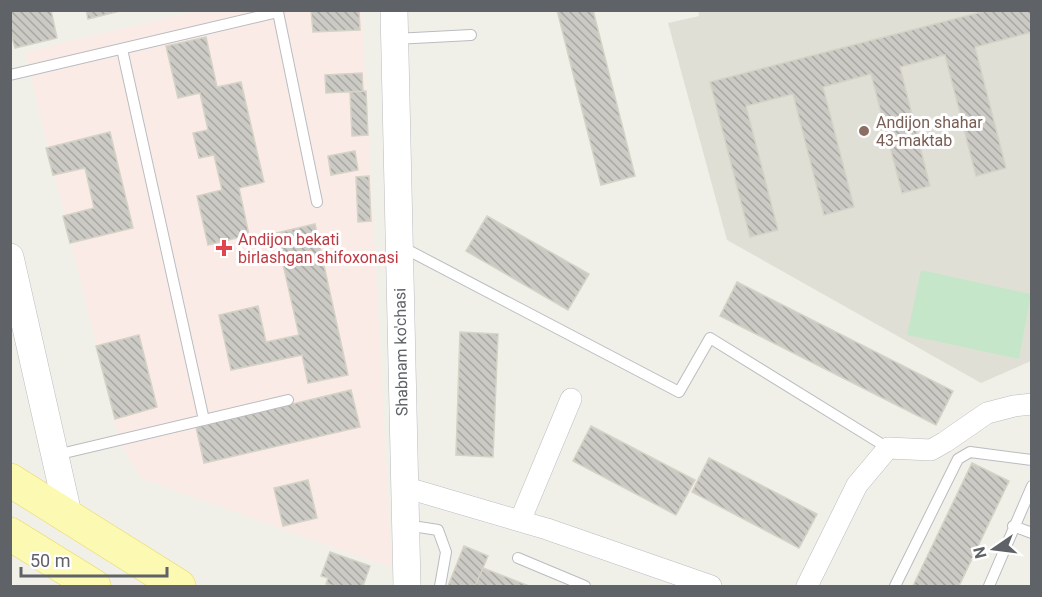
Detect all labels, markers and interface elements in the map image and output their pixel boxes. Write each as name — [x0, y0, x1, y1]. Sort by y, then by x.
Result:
place label: Andijon shahar 43-maktab — [876, 113, 983, 150]
marker: Andijon shahar 43-maktab — [857, 124, 871, 138]
place label: Аndijon bekati birlashgan shifoxonasi — [238, 230, 399, 267]
marker: Аndijon bekati birlashgan shifoxonasi — [215, 239, 233, 257]
street label: Shabnam ko'chasi — [390, 288, 412, 416]
north arrow — [964, 519, 1024, 579]
scale bar — [21, 540, 166, 578]
text: N — [969, 545, 991, 560]
text: 50 m — [30, 550, 70, 571]

